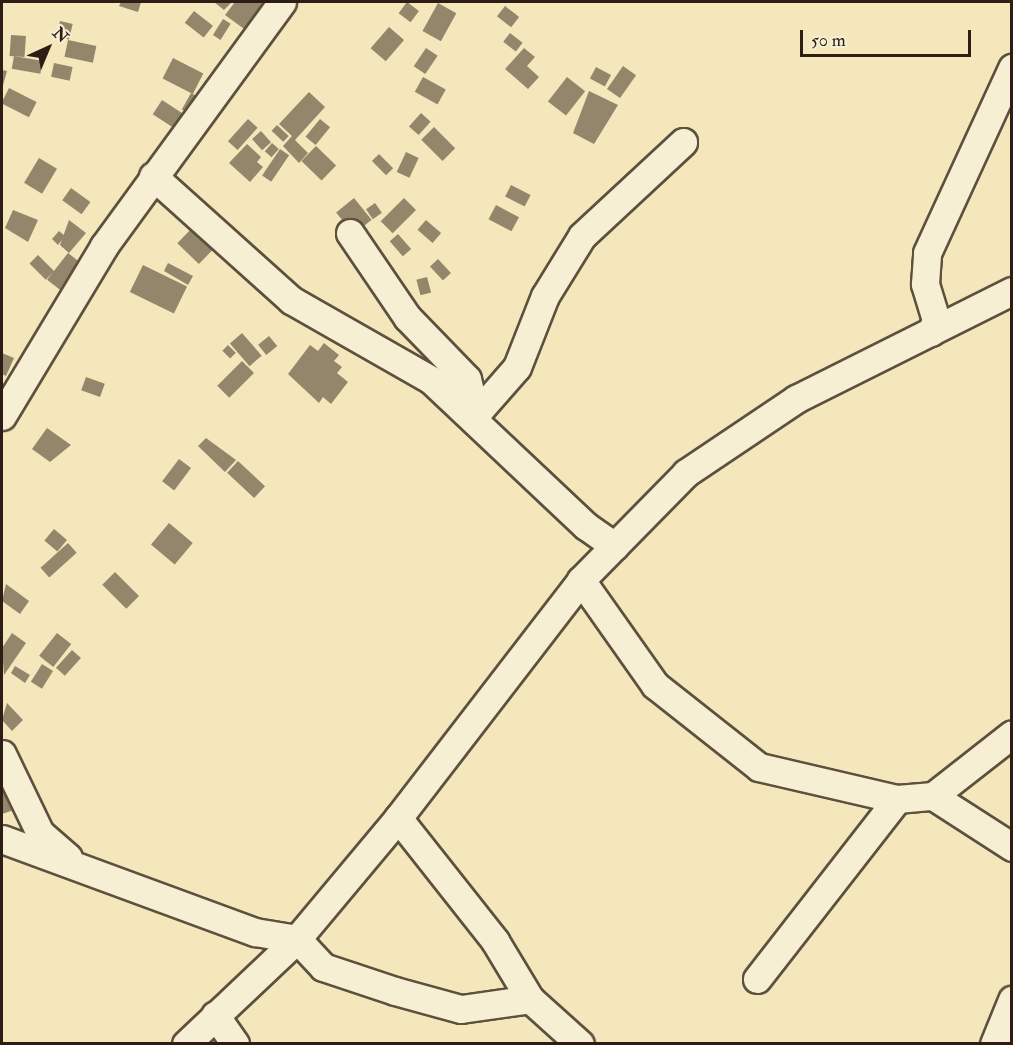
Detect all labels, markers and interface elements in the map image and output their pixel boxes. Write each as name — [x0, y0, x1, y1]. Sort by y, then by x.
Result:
north arrow — [18, 18, 78, 78]
scale bar — [803, 18, 974, 56]
text: N — [48, 23, 73, 47]
text: 50 m — [811, 29, 846, 52]

